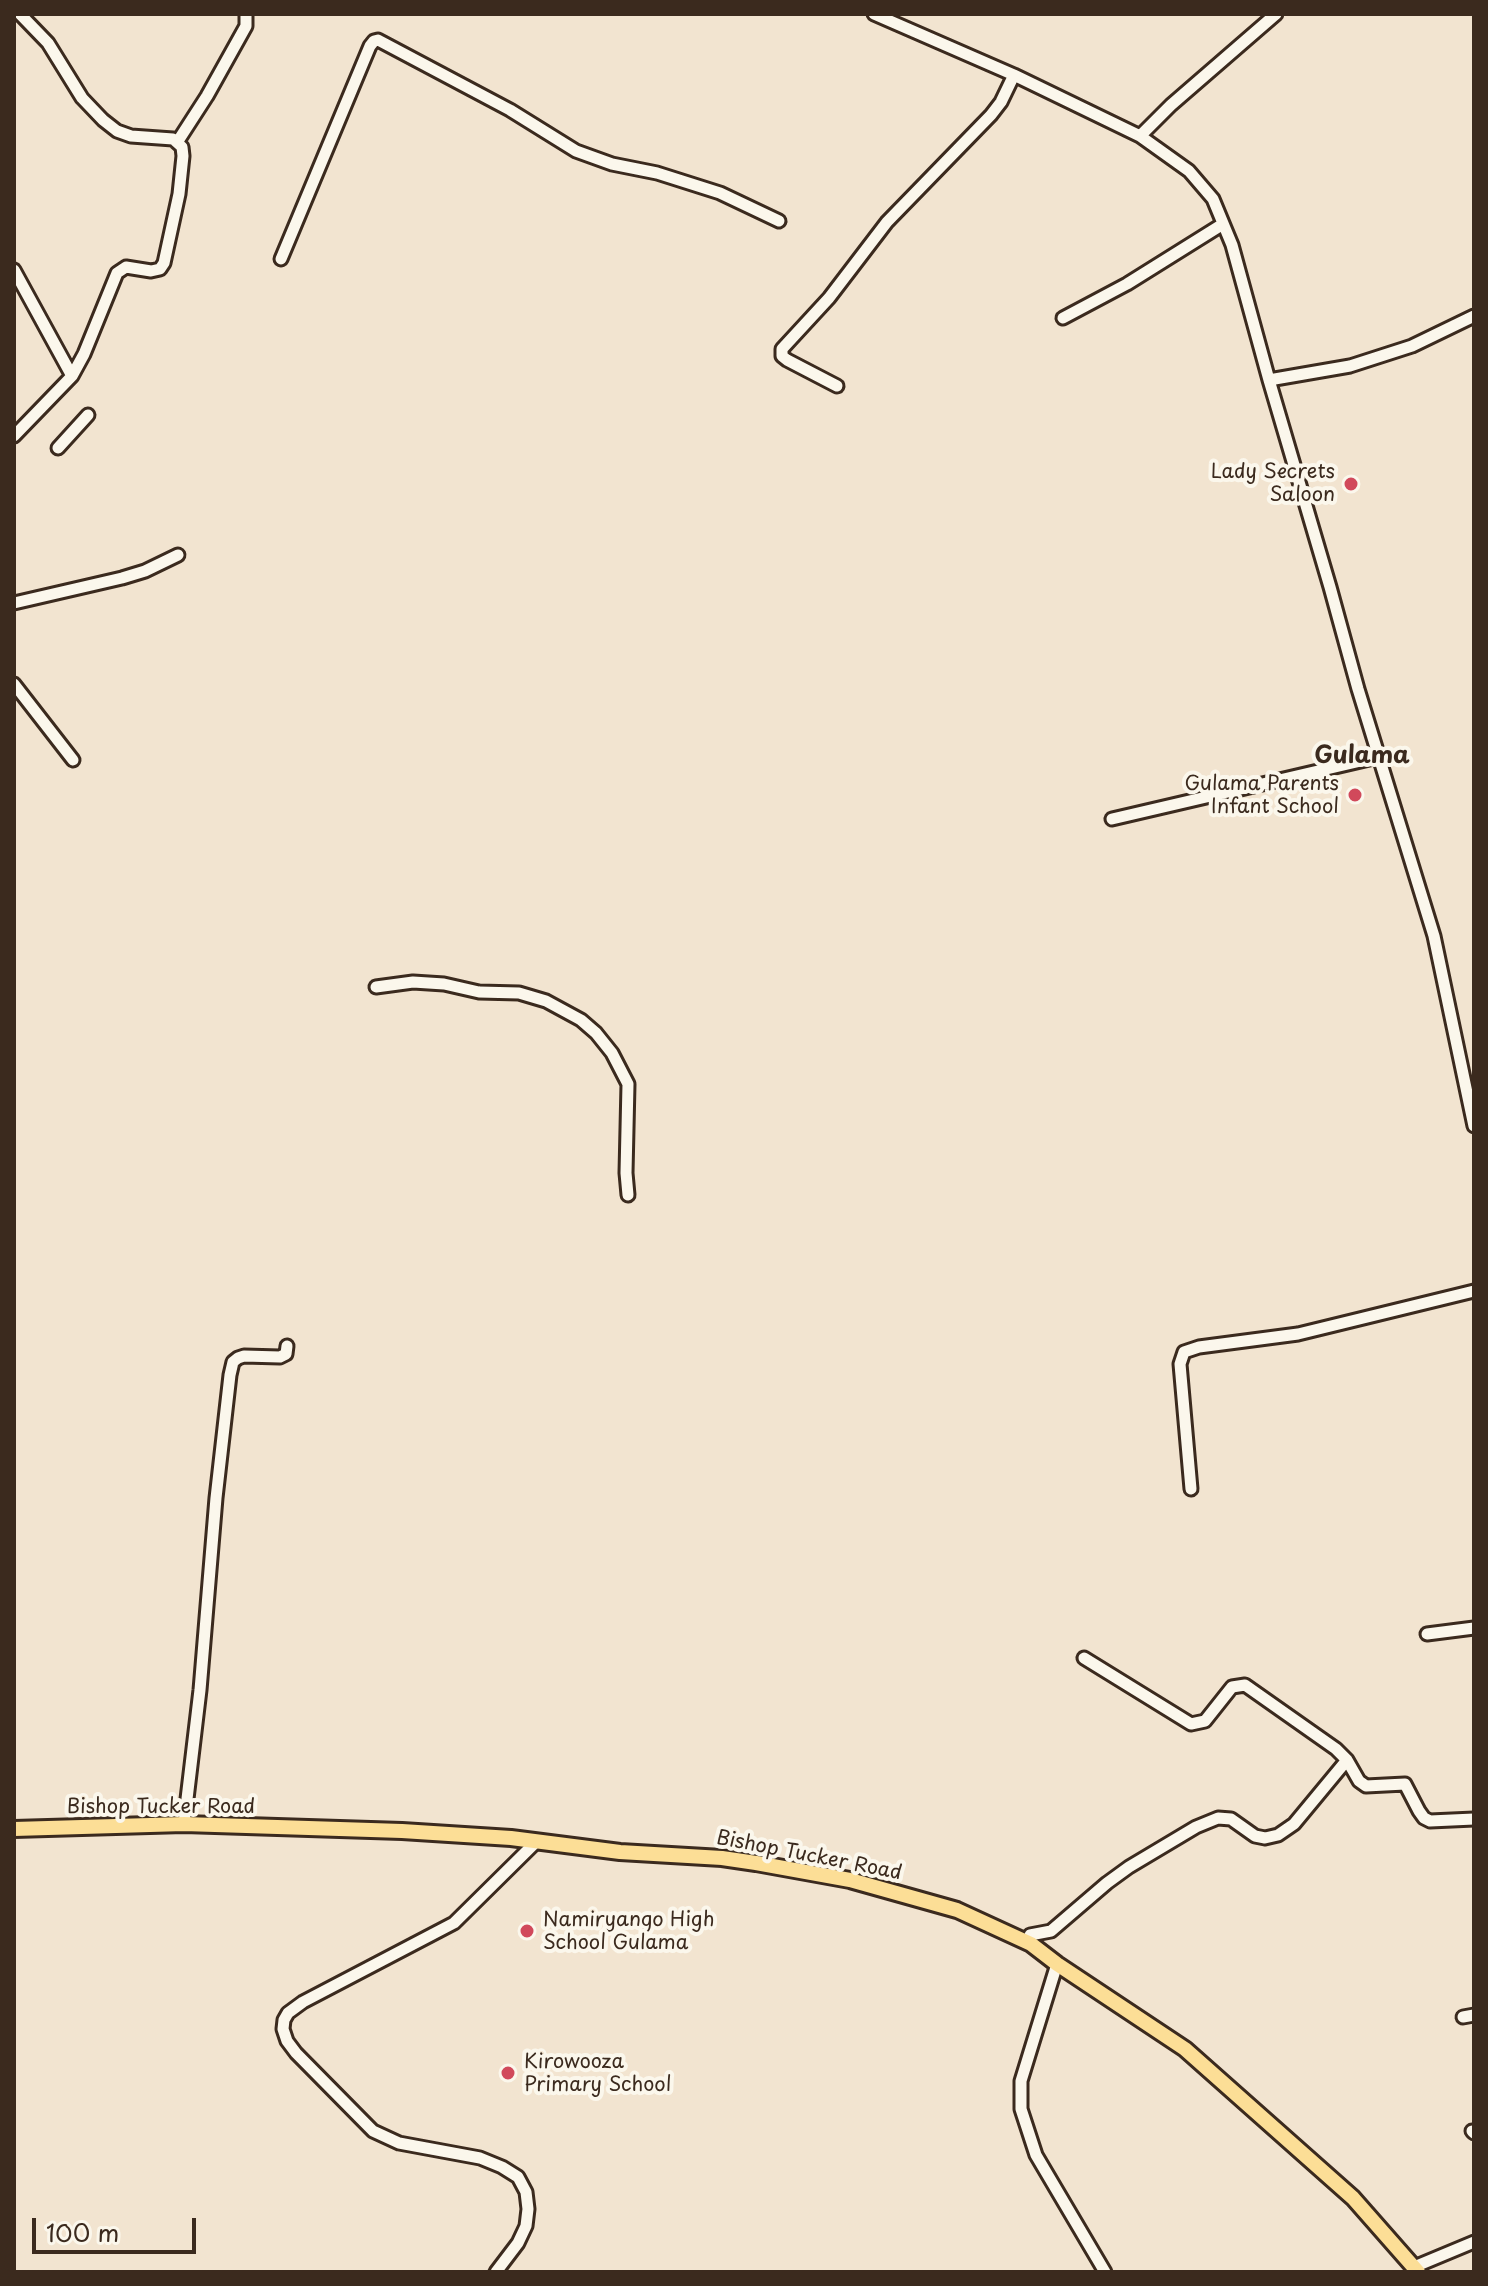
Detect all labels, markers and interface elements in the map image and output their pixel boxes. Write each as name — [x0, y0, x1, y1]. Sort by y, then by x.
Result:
place label: Lady Secrets Saloon — [1211, 460, 1335, 507]
marker: Lady Secrets Saloon — [1342, 475, 1360, 493]
district label: Gulama — [1314, 742, 1410, 770]
place label: Gulama Parents Infant School — [1184, 772, 1339, 819]
marker: Gulama Parents Infant School — [1346, 786, 1364, 804]
street label: Bishop Tucker Road — [67, 1795, 255, 1819]
street label: Bishop Tucker Road — [714, 1826, 904, 1886]
place label: Namiryango High School Gulama — [543, 1908, 715, 1955]
marker: Namiryango High School Gulama — [518, 1922, 536, 1940]
place label: Kirowooza Primary School — [524, 2050, 671, 2097]
marker: Kirowooza Primary School — [499, 2064, 517, 2082]
scale bar — [36, 2202, 200, 2252]
text: 100 m — [46, 2214, 119, 2250]

